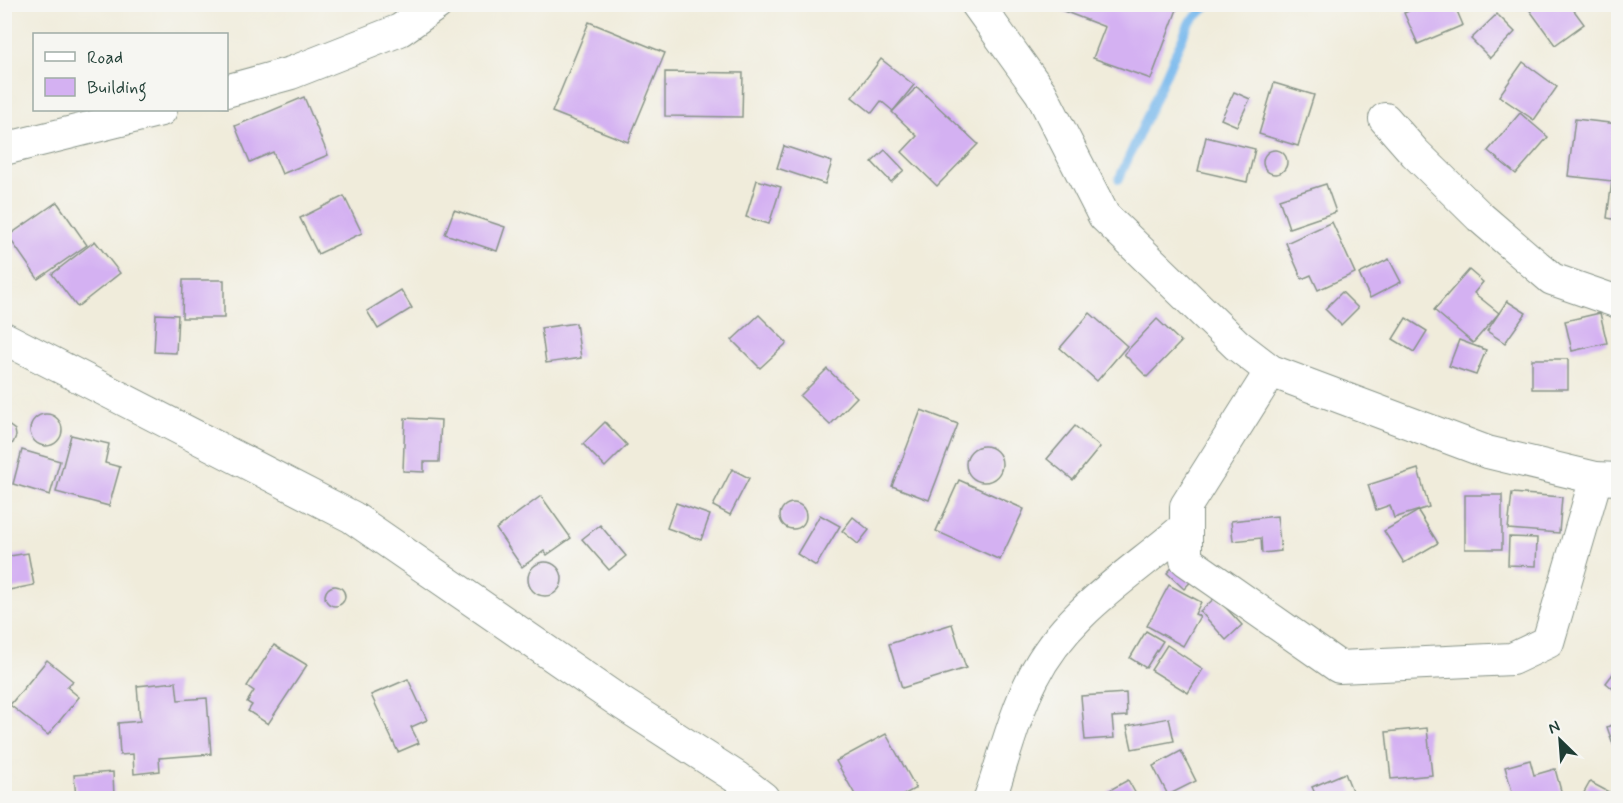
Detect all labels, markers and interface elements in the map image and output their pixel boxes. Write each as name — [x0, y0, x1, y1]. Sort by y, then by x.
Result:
legend — [33, 33, 228, 111]
text: Road — [87, 46, 123, 70]
text: Building — [87, 76, 147, 102]
north arrow — [1530, 710, 1590, 770]
text: N — [1545, 716, 1564, 740]

